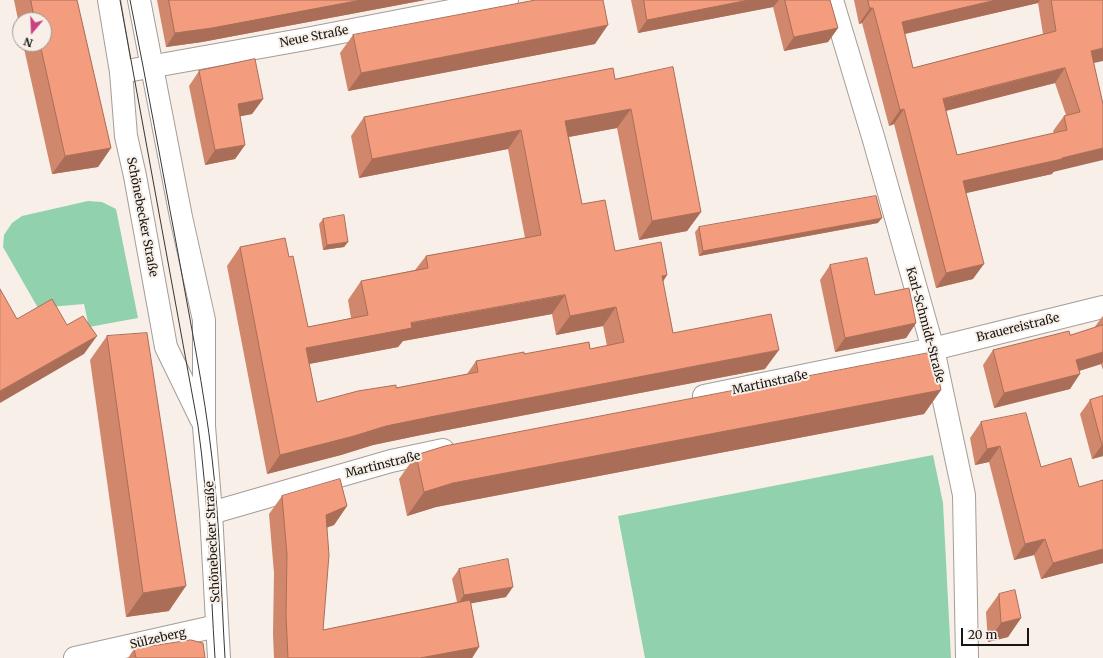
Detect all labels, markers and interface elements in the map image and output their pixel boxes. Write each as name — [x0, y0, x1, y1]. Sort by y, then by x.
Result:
north arrow — [12, 12, 52, 52]
street label: Neue Straße — [278, 23, 350, 51]
text: N — [22, 34, 35, 50]
street label: Schönebecker Straße — [123, 156, 161, 278]
street label: Karl-Schmidt-Straße — [903, 265, 947, 385]
street label: Brauereistraße — [975, 311, 1061, 345]
street label: Martinstraße — [731, 368, 809, 398]
street label: Martinstraße — [344, 449, 422, 481]
street label: Schönebecker Straße — [203, 481, 223, 603]
scale bar — [963, 620, 1031, 646]
street label: Sülzeberg — [129, 626, 187, 652]
text: 20 m — [968, 627, 997, 642]

